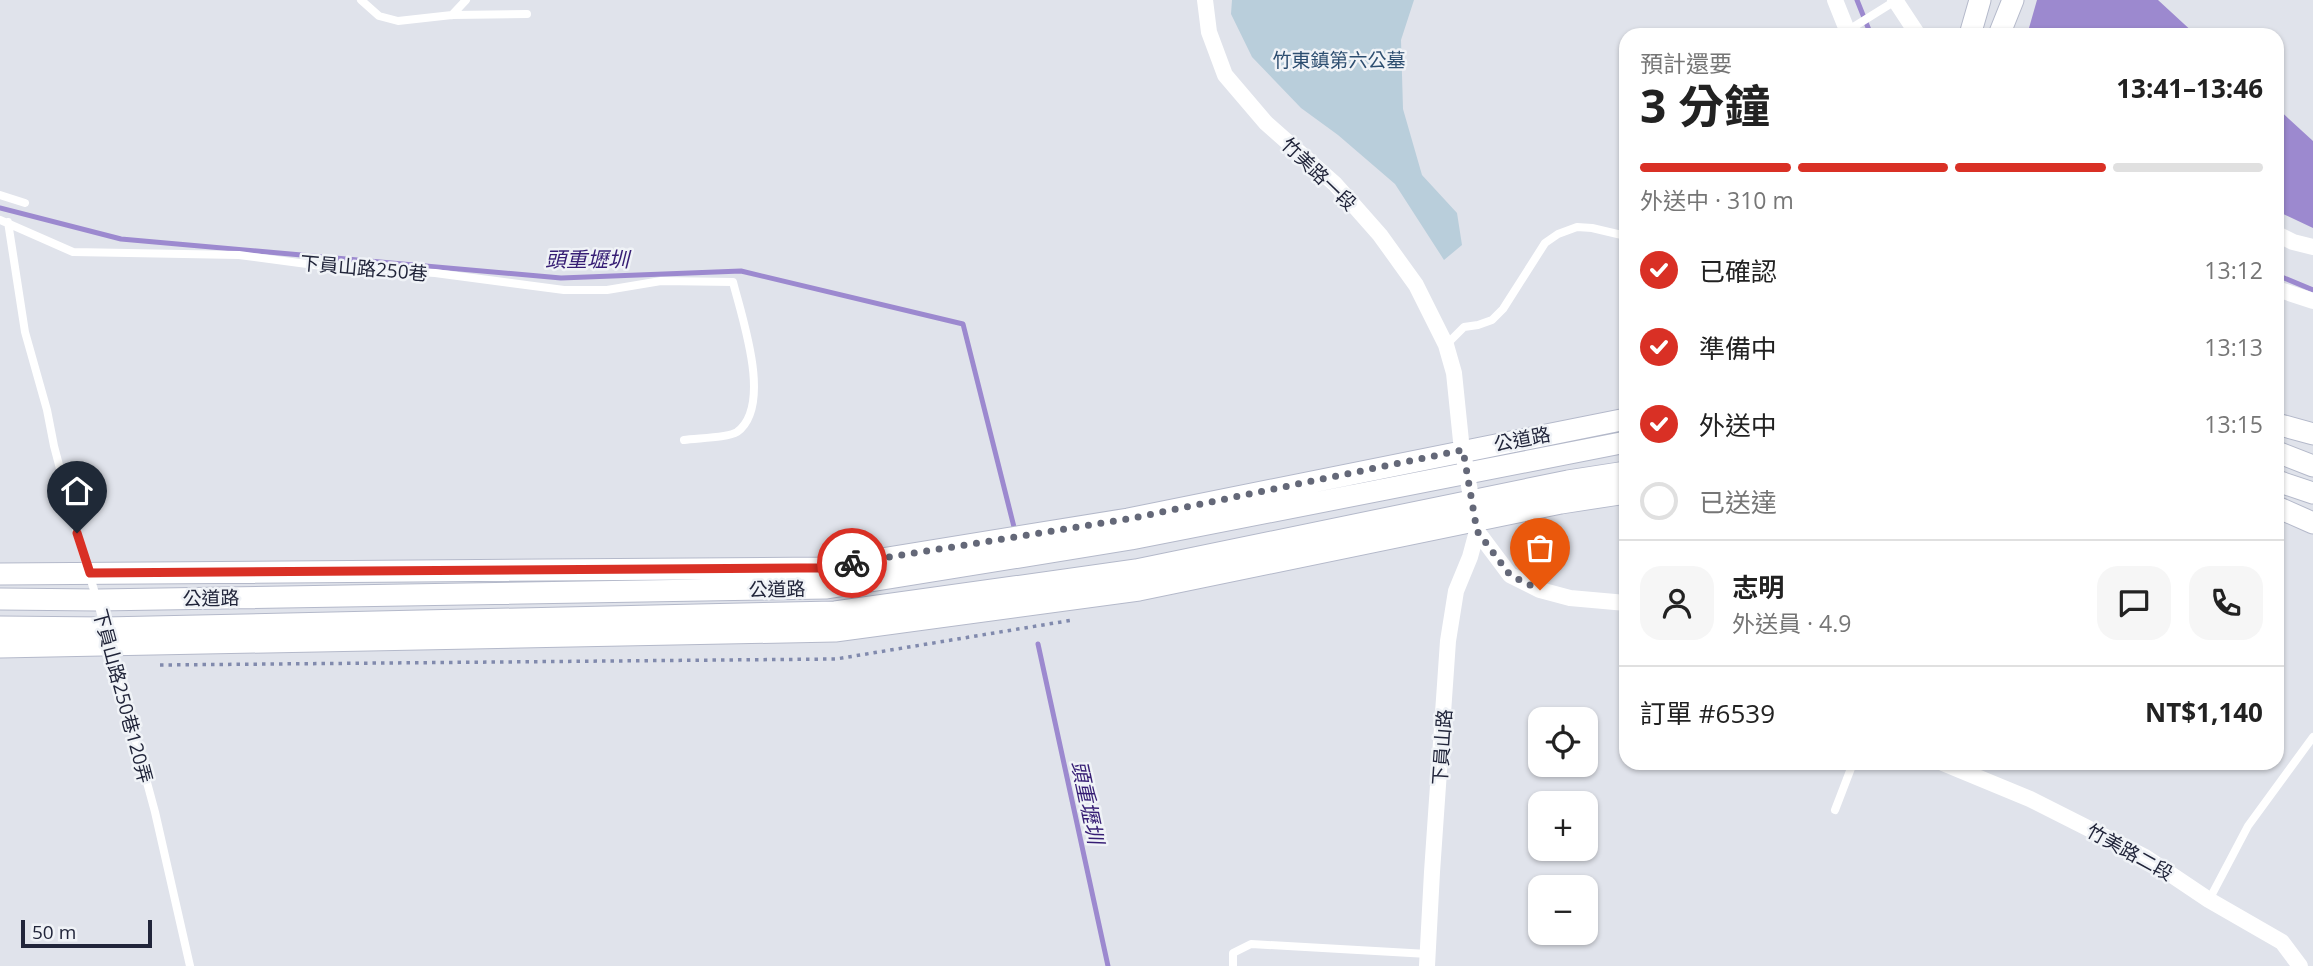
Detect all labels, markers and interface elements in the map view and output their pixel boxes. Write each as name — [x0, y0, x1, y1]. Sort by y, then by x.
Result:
park label: 竹東鎮第六公墓 — [1272, 47, 1406, 73]
text: 預計還要 — [1640, 47, 1732, 79]
text: 13:41–13:46 — [2116, 70, 2263, 106]
text: 3 分鐘 — [1640, 74, 1770, 136]
street label: 竹美路一段 — [1276, 132, 1362, 216]
text: 外送中 · 310 m — [1640, 184, 1794, 216]
water label: 頭重壢圳 — [545, 245, 632, 273]
street label: 下員山路250巷 — [299, 249, 429, 287]
icon: check — [1640, 251, 1678, 289]
text: 已確認 — [1699, 253, 1777, 289]
text: 13:12 — [2204, 254, 2263, 286]
icon: check — [1640, 328, 1678, 366]
text: 準備中 — [1699, 330, 1777, 366]
text: 13:13 — [2204, 331, 2263, 363]
icon: check — [1640, 405, 1678, 443]
text: 外送中 — [1699, 407, 1777, 443]
text: 13:15 — [2204, 408, 2263, 440]
street label: 公道路 — [1492, 421, 1552, 457]
pin — [47, 461, 107, 533]
icon: home — [58, 472, 96, 510]
text: 已送達 — [1699, 484, 1777, 520]
pin — [1510, 518, 1570, 590]
courier — [817, 528, 887, 598]
icon: bag — [1521, 529, 1559, 567]
icon: bike — [833, 544, 871, 582]
button: person — [1640, 566, 1714, 640]
button: chat — [2097, 566, 2171, 640]
button: phone — [2189, 566, 2263, 640]
text: 志明 — [1732, 569, 1784, 605]
street label: 公道路 — [748, 576, 806, 602]
street label: 公道路 — [182, 585, 240, 611]
street label: 下員山路250巷120弄 — [87, 606, 159, 786]
text: 外送員 · 4.9 — [1732, 607, 1851, 639]
text: NT$1,140 — [2145, 694, 2263, 730]
text: 訂單 #6539 — [1640, 695, 1775, 731]
map controls — [1528, 707, 1598, 945]
button: locate — [1528, 707, 1598, 777]
street label: 下員山路 — [1426, 708, 1458, 786]
water label: 頭重壢圳 — [1066, 758, 1111, 849]
button: + — [1528, 791, 1598, 861]
street label: 竹美路二段 — [2082, 818, 2178, 886]
button: − — [1528, 875, 1598, 945]
scale bar — [21, 917, 152, 949]
text: 50 m — [32, 919, 76, 945]

